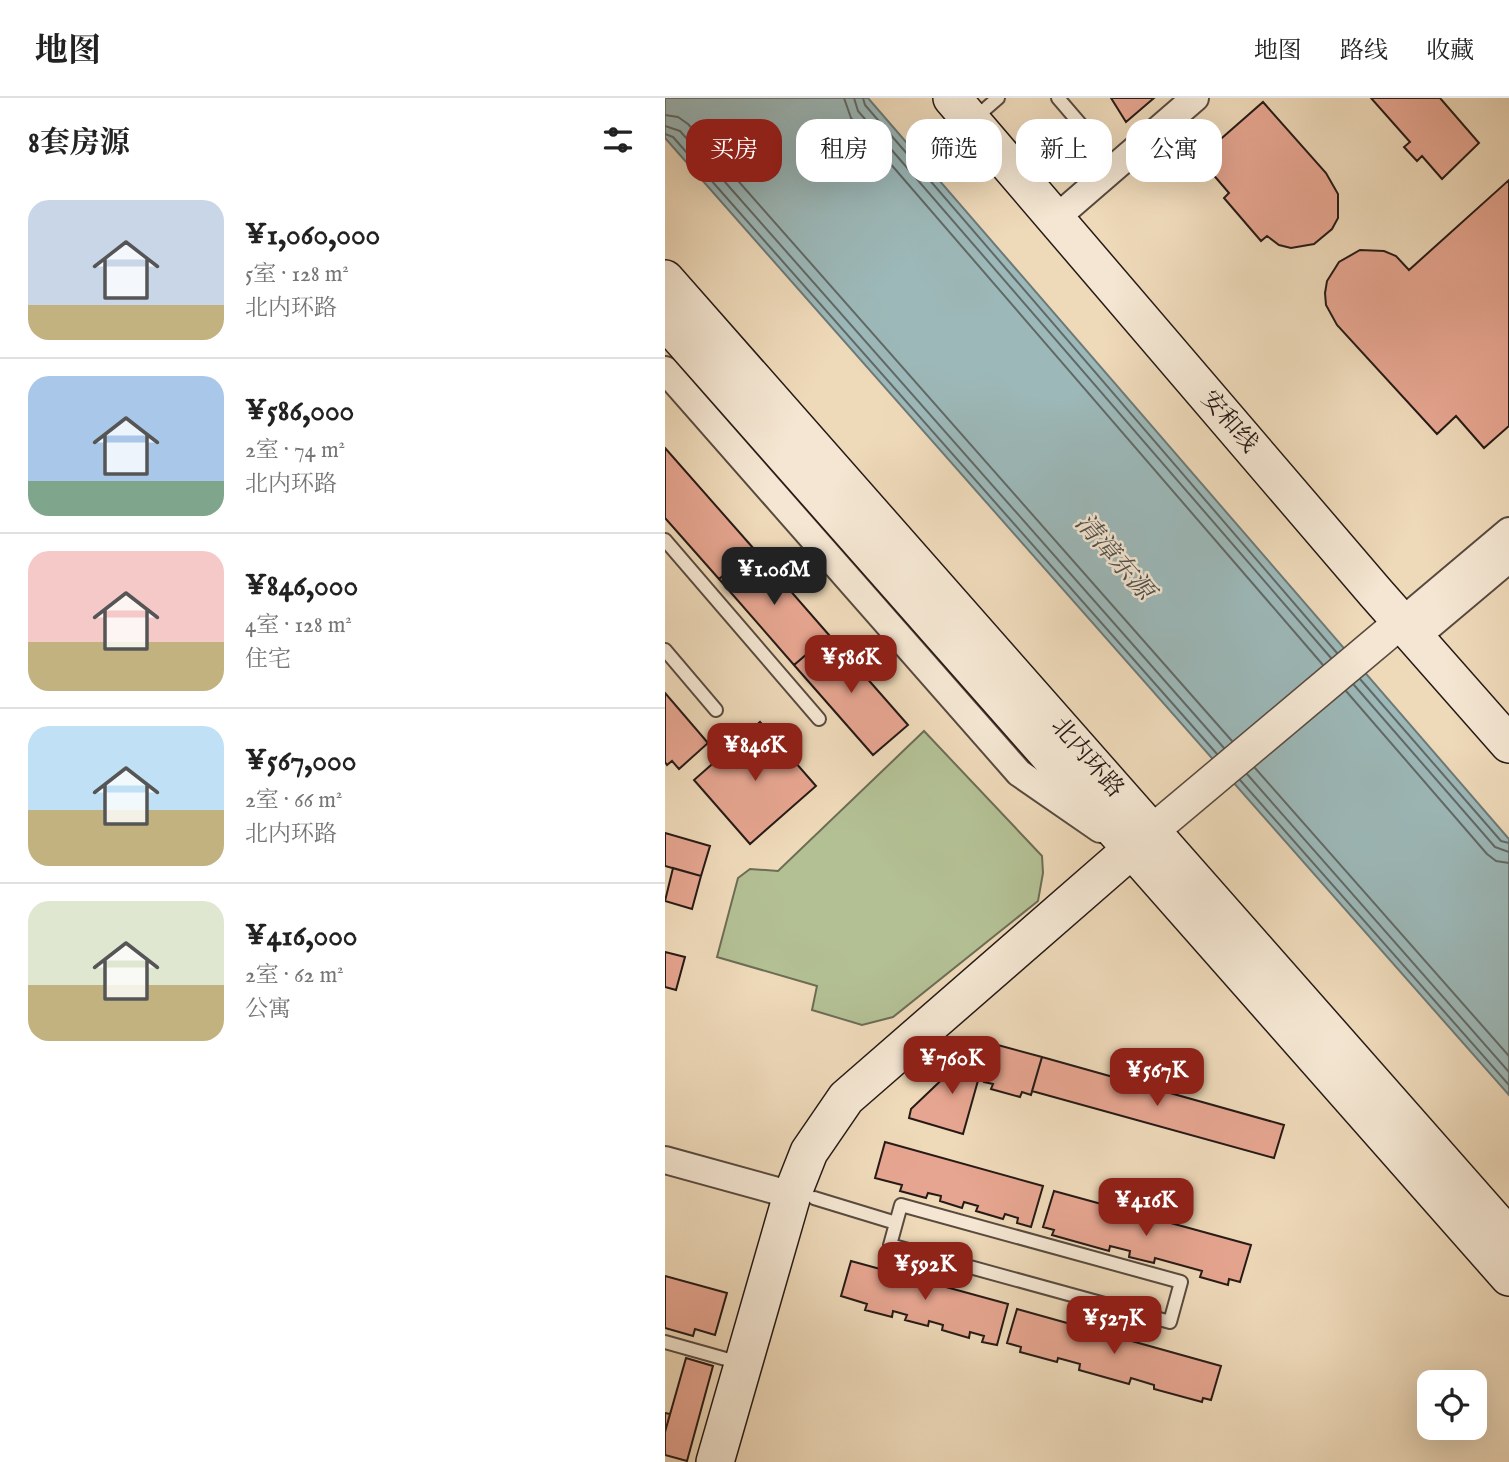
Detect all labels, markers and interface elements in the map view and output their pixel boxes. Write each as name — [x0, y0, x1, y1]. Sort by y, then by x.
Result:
text: 地图 — [35, 31, 101, 73]
text: 地图 — [1254, 36, 1302, 67]
text: 路线 — [1340, 36, 1388, 67]
text: 收藏 — [1426, 36, 1474, 67]
chip: 买房 — [686, 119, 782, 182]
chip: 租房 — [796, 119, 892, 182]
chip: 筛选 — [906, 119, 1002, 182]
chip: 新上 — [1016, 119, 1112, 182]
chip: 公寓 — [1126, 119, 1222, 182]
icon: filters — [599, 121, 637, 159]
text: 8套房源 — [28, 125, 130, 163]
text: ¥1,060,000 — [245, 217, 380, 255]
icon: home — [84, 228, 168, 312]
text: 5室 · 128 m² — [245, 260, 349, 289]
text: 北内环路 — [245, 294, 337, 323]
street label: 安和线 — [1194, 385, 1264, 459]
text: ¥586,000 — [245, 393, 354, 431]
icon: home — [84, 404, 168, 488]
text: 2室 · 74 m² — [245, 436, 345, 465]
text: 北内环路 — [245, 470, 337, 499]
water label: 清漳东源 — [1067, 507, 1163, 610]
pin: ¥1.06M — [717, 547, 831, 607]
text: ¥1.06M — [738, 555, 810, 584]
text: ¥846,000 — [245, 568, 358, 606]
icon: home — [84, 579, 168, 663]
text: 4室 · 128 m² — [245, 611, 352, 640]
pin: ¥586K — [802, 636, 900, 695]
text: ¥586K — [821, 643, 881, 672]
text: 住宅 — [245, 645, 291, 674]
street label: 北内环路 — [1044, 712, 1130, 804]
pin: ¥846K — [706, 724, 804, 783]
text: ¥846K — [723, 731, 787, 760]
text: ¥567,000 — [245, 743, 357, 781]
icon: home — [84, 754, 168, 838]
text: 2室 · 66 m² — [245, 786, 343, 815]
text: 北内环路 — [245, 820, 337, 849]
text: ¥416,000 — [245, 918, 358, 956]
icon: home — [84, 929, 168, 1013]
text: 2室 · 62 m² — [245, 961, 344, 990]
text: 公寓 — [245, 995, 291, 1024]
pin: ¥760K — [903, 1037, 1001, 1096]
text: ¥760K — [919, 1044, 985, 1073]
pin: ¥567K — [1108, 1048, 1206, 1108]
text: ¥567K — [1126, 1056, 1188, 1085]
pin: ¥416K — [1097, 1178, 1195, 1238]
text: ¥416K — [1115, 1186, 1177, 1215]
pin: ¥592K — [876, 1242, 974, 1302]
text: ¥592K — [894, 1250, 956, 1279]
pin: ¥527K — [1065, 1296, 1163, 1356]
text: ¥527K — [1083, 1304, 1145, 1333]
map controls — [1417, 1370, 1487, 1440]
button: locate — [1417, 1370, 1487, 1440]

